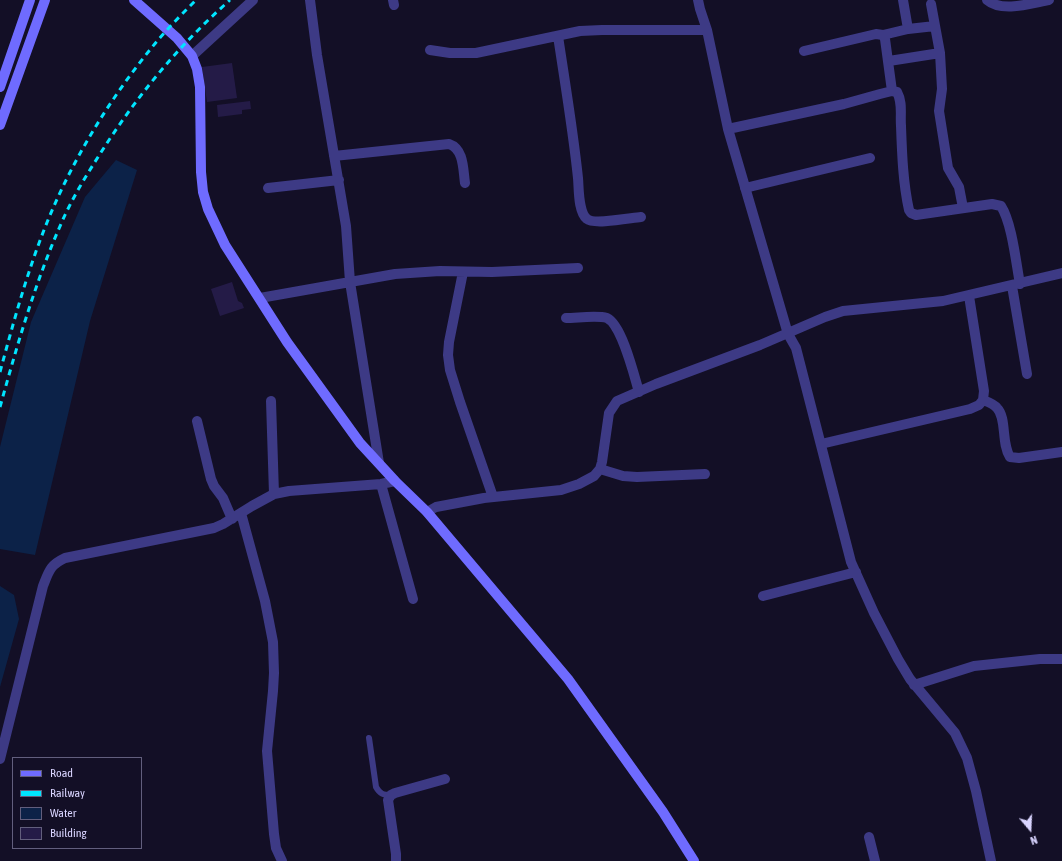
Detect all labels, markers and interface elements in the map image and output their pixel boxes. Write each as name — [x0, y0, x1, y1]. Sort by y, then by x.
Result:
legend — [12, 757, 142, 849]
text: Road — [50, 766, 73, 780]
text: Railway — [50, 786, 85, 800]
text: Water — [50, 806, 76, 820]
north arrow — [1010, 809, 1050, 849]
text: Building — [50, 826, 87, 840]
text: N — [1029, 834, 1039, 847]

